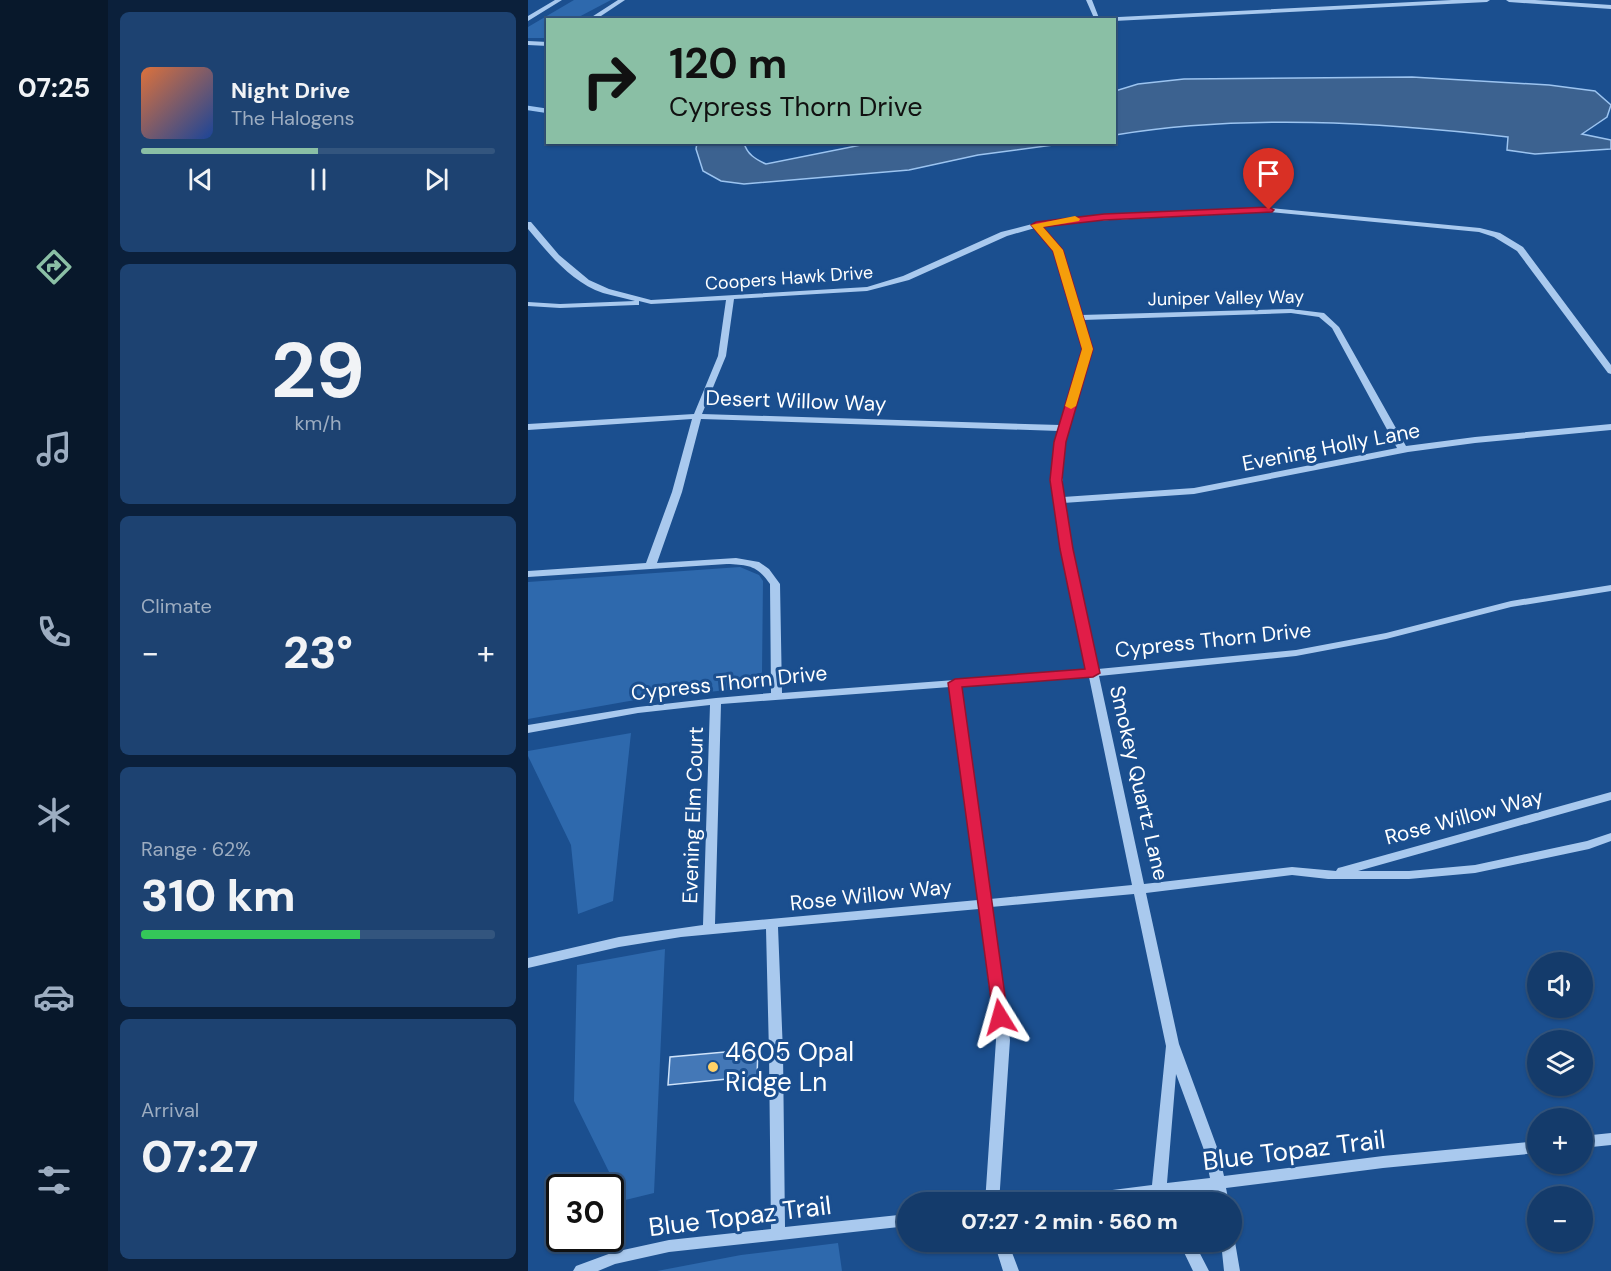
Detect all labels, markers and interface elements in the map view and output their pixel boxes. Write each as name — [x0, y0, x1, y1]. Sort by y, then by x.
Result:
text: 120 m — [669, 36, 787, 91]
icon: right — [570, 42, 648, 120]
text: 07:25 — [18, 70, 90, 105]
text: Night Drive — [231, 76, 350, 105]
text: Cypress Thorn Drive — [669, 89, 923, 124]
text: The Halogens — [231, 105, 354, 131]
pin — [1243, 148, 1294, 210]
icon: arrive — [1252, 157, 1285, 190]
icon: previous — [184, 163, 217, 196]
icon: pause — [302, 163, 335, 196]
icon: next — [420, 163, 453, 196]
icon: directions — [33, 246, 75, 288]
street label: Coopers Hawk Drive — [704, 260, 874, 296]
street label: Juniper Valley Way — [1148, 285, 1304, 311]
text: 29 — [271, 320, 365, 421]
street label: Desert Willow Way — [705, 384, 887, 418]
text: km/h — [294, 410, 342, 436]
street label: Evening Holly Lane — [1240, 416, 1422, 478]
icon: music — [33, 428, 75, 470]
text: Climate — [141, 593, 212, 619]
icon: phone — [33, 611, 75, 653]
street label: Cypress Thorn Drive — [1113, 616, 1313, 664]
text: 23° — [283, 623, 353, 682]
text: − — [141, 631, 159, 674]
text: + — [477, 631, 495, 674]
street label: Cypress Thorn Drive — [629, 659, 829, 707]
street label: Smokey Quartz Lane — [1103, 683, 1175, 883]
street label: Evening Elm Court — [676, 726, 710, 904]
street label: Rose Willow Way — [1382, 782, 1547, 852]
icon: climate — [33, 794, 75, 836]
text: Range · 62% — [141, 836, 251, 862]
text: 310 km — [141, 866, 296, 925]
street label: Rose Willow Way — [789, 873, 954, 917]
map controls — [1527, 952, 1593, 1252]
button: sound — [1527, 952, 1593, 1018]
icon: car — [33, 976, 75, 1018]
position arrow — [968, 985, 1032, 1049]
button: layers — [1527, 1030, 1593, 1096]
place label: 4605 Opal Ridge Ln — [725, 1035, 854, 1099]
marker: 4605 Opal Ridge Ln — [706, 1060, 720, 1074]
text: Arrival — [141, 1097, 199, 1123]
button: + — [1527, 1108, 1593, 1174]
street label: Blue Topaz Trail — [1201, 1122, 1387, 1178]
text: 07:27 — [141, 1127, 258, 1186]
icon: filters — [33, 1159, 75, 1201]
speed limit sign: 30 — [546, 1174, 624, 1252]
button: − — [1527, 1186, 1593, 1252]
street label: Blue Topaz Trail — [647, 1188, 833, 1244]
text: 07:27 · 2 min · 560 m — [961, 1207, 1178, 1236]

